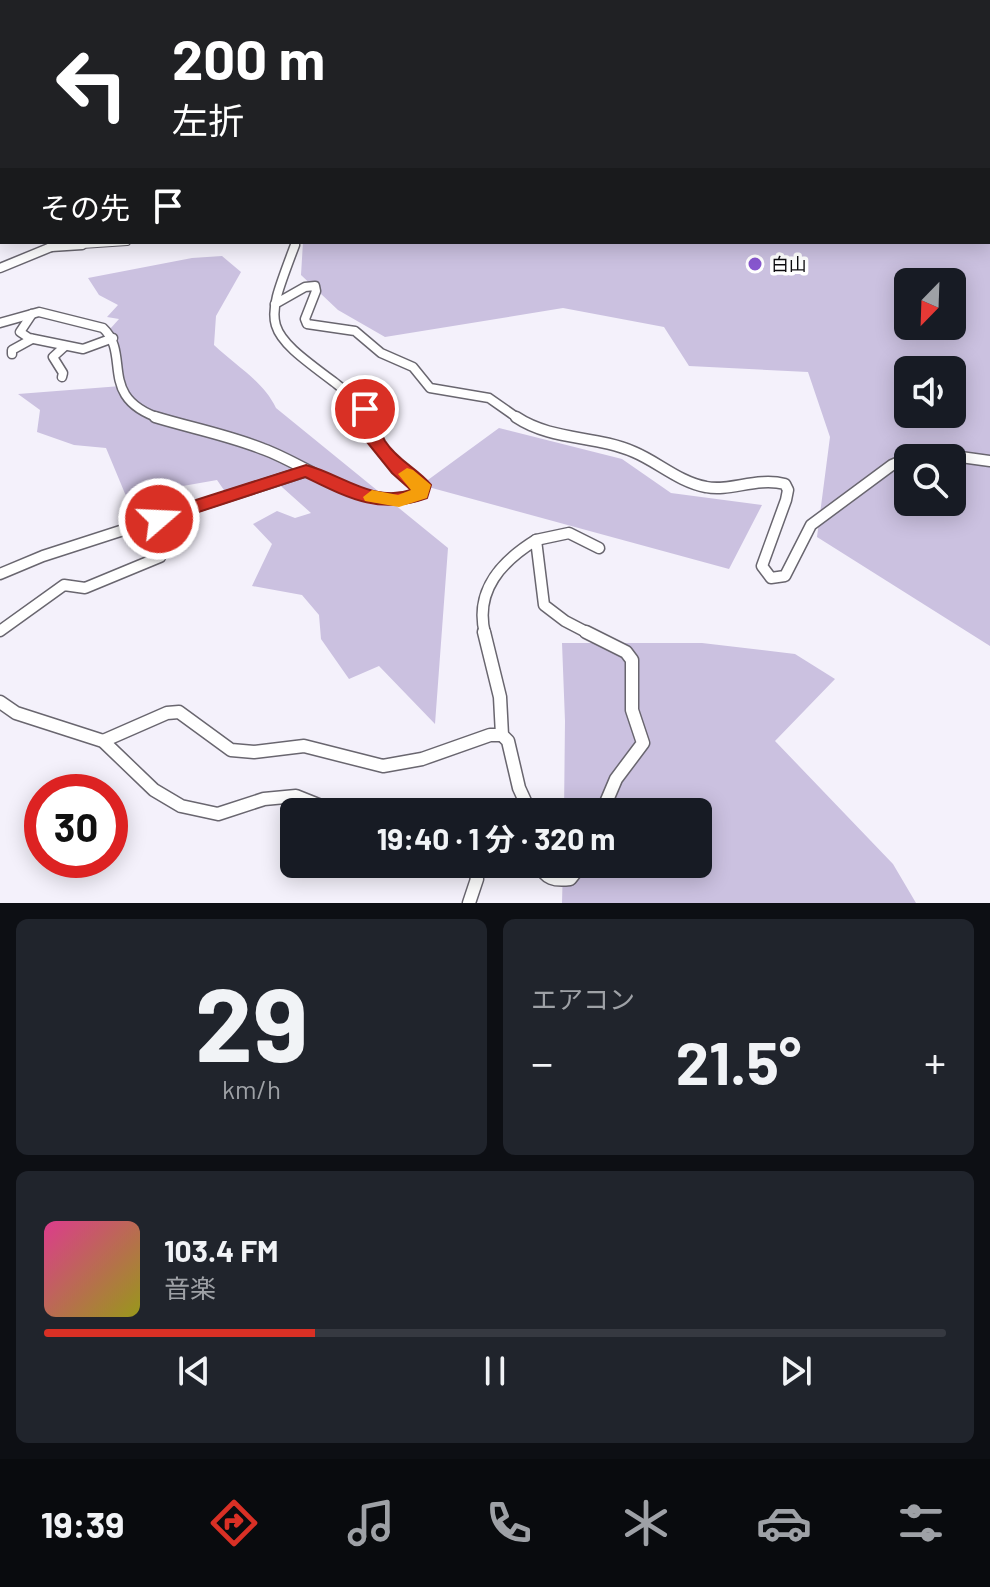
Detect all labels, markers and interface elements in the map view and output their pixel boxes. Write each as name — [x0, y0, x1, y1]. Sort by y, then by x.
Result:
text: 200 m — [172, 24, 325, 91]
icon: left — [40, 32, 144, 136]
text: 左折 — [172, 98, 244, 141]
icon: arrive — [146, 184, 190, 228]
text: その先 — [40, 189, 130, 225]
place label: 白山 — [771, 253, 807, 275]
marker: 白山 — [746, 255, 764, 273]
north arrow — [894, 268, 966, 340]
map controls — [894, 268, 966, 516]
button: sound — [894, 356, 966, 428]
pin — [331, 375, 399, 443]
icon: arrive — [343, 387, 387, 431]
button: search — [894, 444, 966, 516]
position arrow — [117, 477, 201, 561]
speed limit sign: 30 — [24, 774, 128, 878]
text: 19:40 · 1 分 · 320 m — [377, 820, 615, 856]
text: 29 — [195, 958, 308, 1083]
text: エアコン — [531, 983, 635, 1014]
text: 21.5° — [676, 1025, 801, 1097]
text: − — [531, 1035, 553, 1088]
text: + — [924, 1035, 946, 1088]
text: km/h — [222, 1073, 281, 1104]
text: 103.4 FM — [164, 1232, 278, 1268]
text: 音楽 — [164, 1272, 216, 1303]
icon: previous — [172, 1349, 216, 1393]
icon: pause — [473, 1349, 517, 1393]
icon: next — [774, 1349, 818, 1393]
icon: directions — [206, 1495, 262, 1551]
icon: music — [343, 1495, 399, 1551]
icon: phone — [481, 1495, 537, 1551]
icon: climate — [618, 1495, 674, 1551]
icon: car — [756, 1495, 812, 1551]
icon: filters — [893, 1495, 949, 1551]
text: 19:39 — [41, 1502, 124, 1545]

